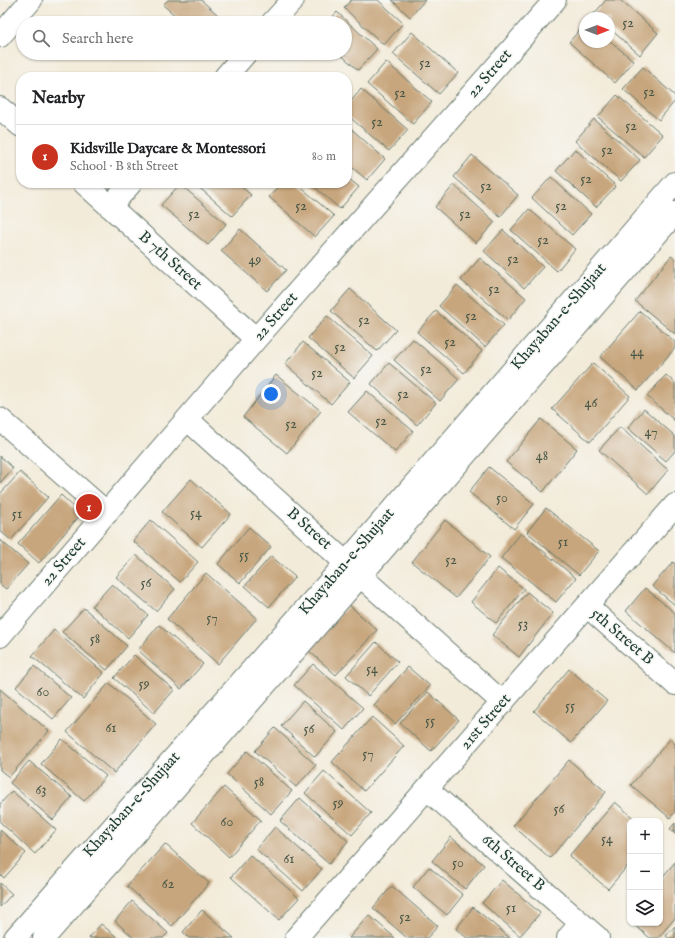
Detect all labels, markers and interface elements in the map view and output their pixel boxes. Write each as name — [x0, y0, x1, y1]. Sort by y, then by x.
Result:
north arrow — [579, 12, 615, 48]
house number: 52 — [622, 14, 634, 32]
search box — [16, 16, 352, 60]
icon: search — [30, 27, 52, 49]
text: Search here — [62, 29, 133, 48]
street label: 22 Street — [463, 45, 517, 103]
house number: 52 — [419, 54, 431, 72]
house number: 52 — [643, 83, 655, 101]
house number: 52 — [394, 84, 406, 102]
text: Nearby — [32, 88, 85, 109]
house number: 52 — [371, 113, 383, 131]
house number: 52 — [625, 117, 637, 135]
text: Kidsville Daycare & Montessori — [70, 139, 266, 158]
house number: 52 — [601, 141, 613, 159]
text: 1 — [43, 148, 47, 165]
text: 80 m — [312, 148, 336, 165]
text: School · B 8th Street — [70, 158, 178, 175]
house number: 52 — [580, 170, 592, 188]
house number: 52 — [480, 177, 492, 195]
house number: 52 — [295, 197, 307, 215]
house number: 52 — [555, 197, 567, 215]
house number: 52 — [188, 205, 200, 223]
house number: 52 — [459, 205, 471, 223]
street label: B 7th Street — [134, 227, 206, 295]
house number: 52 — [537, 231, 549, 249]
house number: 52 — [507, 250, 519, 268]
house number: 49 — [249, 251, 261, 269]
street label: Khayaban-e-Shujaat — [507, 259, 611, 375]
house number: 52 — [488, 280, 500, 298]
street label: 22 Street — [249, 288, 303, 346]
house number: 52 — [465, 307, 477, 325]
house number: 52 — [358, 311, 370, 329]
house number: 52 — [444, 333, 456, 351]
house number: 52 — [334, 338, 346, 356]
house number: 44 — [630, 343, 644, 361]
house number: 52 — [420, 360, 432, 378]
house number: 52 — [311, 364, 323, 382]
your location — [261, 384, 281, 404]
house number: 52 — [397, 385, 409, 403]
house number: 46 — [585, 394, 598, 412]
house number: 52 — [375, 412, 387, 430]
house number: 52 — [285, 415, 297, 433]
house number: 47 — [645, 423, 657, 441]
house number: 48 — [536, 447, 548, 465]
house number: 50 — [496, 489, 508, 507]
pin: 1 — [76, 492, 102, 522]
house number: 54 — [190, 504, 202, 522]
street label: B Street — [282, 504, 336, 555]
street label: Khayaban-e-Shujaat — [295, 504, 399, 620]
house number: 51 — [12, 505, 22, 523]
street label: 22 Street — [37, 533, 91, 591]
house number: 51 — [558, 533, 568, 551]
house number: 55 — [239, 546, 249, 564]
house number: 52 — [445, 551, 457, 569]
house number: 56 — [141, 574, 153, 592]
street label: 5th Street B — [586, 604, 658, 670]
house number: 57 — [206, 609, 218, 627]
house number: 53 — [518, 615, 528, 633]
house number: 58 — [90, 630, 100, 648]
house number: 54 — [366, 660, 378, 678]
house number: 59 — [138, 675, 150, 693]
house number: 60 — [37, 683, 50, 701]
street label: 21st Street — [456, 689, 516, 754]
house number: 55 — [565, 697, 575, 715]
house number: 55 — [425, 712, 435, 730]
house number: 61 — [105, 719, 117, 737]
house number: 56 — [304, 720, 316, 738]
house number: 57 — [362, 745, 374, 763]
street label: Khayaban-e-Shujaat — [79, 748, 185, 862]
house number: 58 — [254, 773, 264, 791]
house number: 63 — [35, 781, 47, 799]
house number: 59 — [332, 794, 344, 812]
house number: 56 — [554, 800, 566, 818]
house number: 60 — [221, 813, 234, 831]
map controls — [627, 818, 663, 926]
button: + — [627, 818, 663, 854]
street label: 6th Street B — [477, 830, 549, 896]
house number: 54 — [601, 830, 613, 848]
house number: 61 — [283, 850, 295, 868]
house number: 50 — [452, 854, 464, 872]
button: − — [627, 854, 663, 890]
house number: 62 — [162, 875, 175, 893]
button: layers — [627, 890, 663, 926]
house number: 51 — [506, 899, 516, 917]
house number: 52 — [399, 908, 411, 926]

